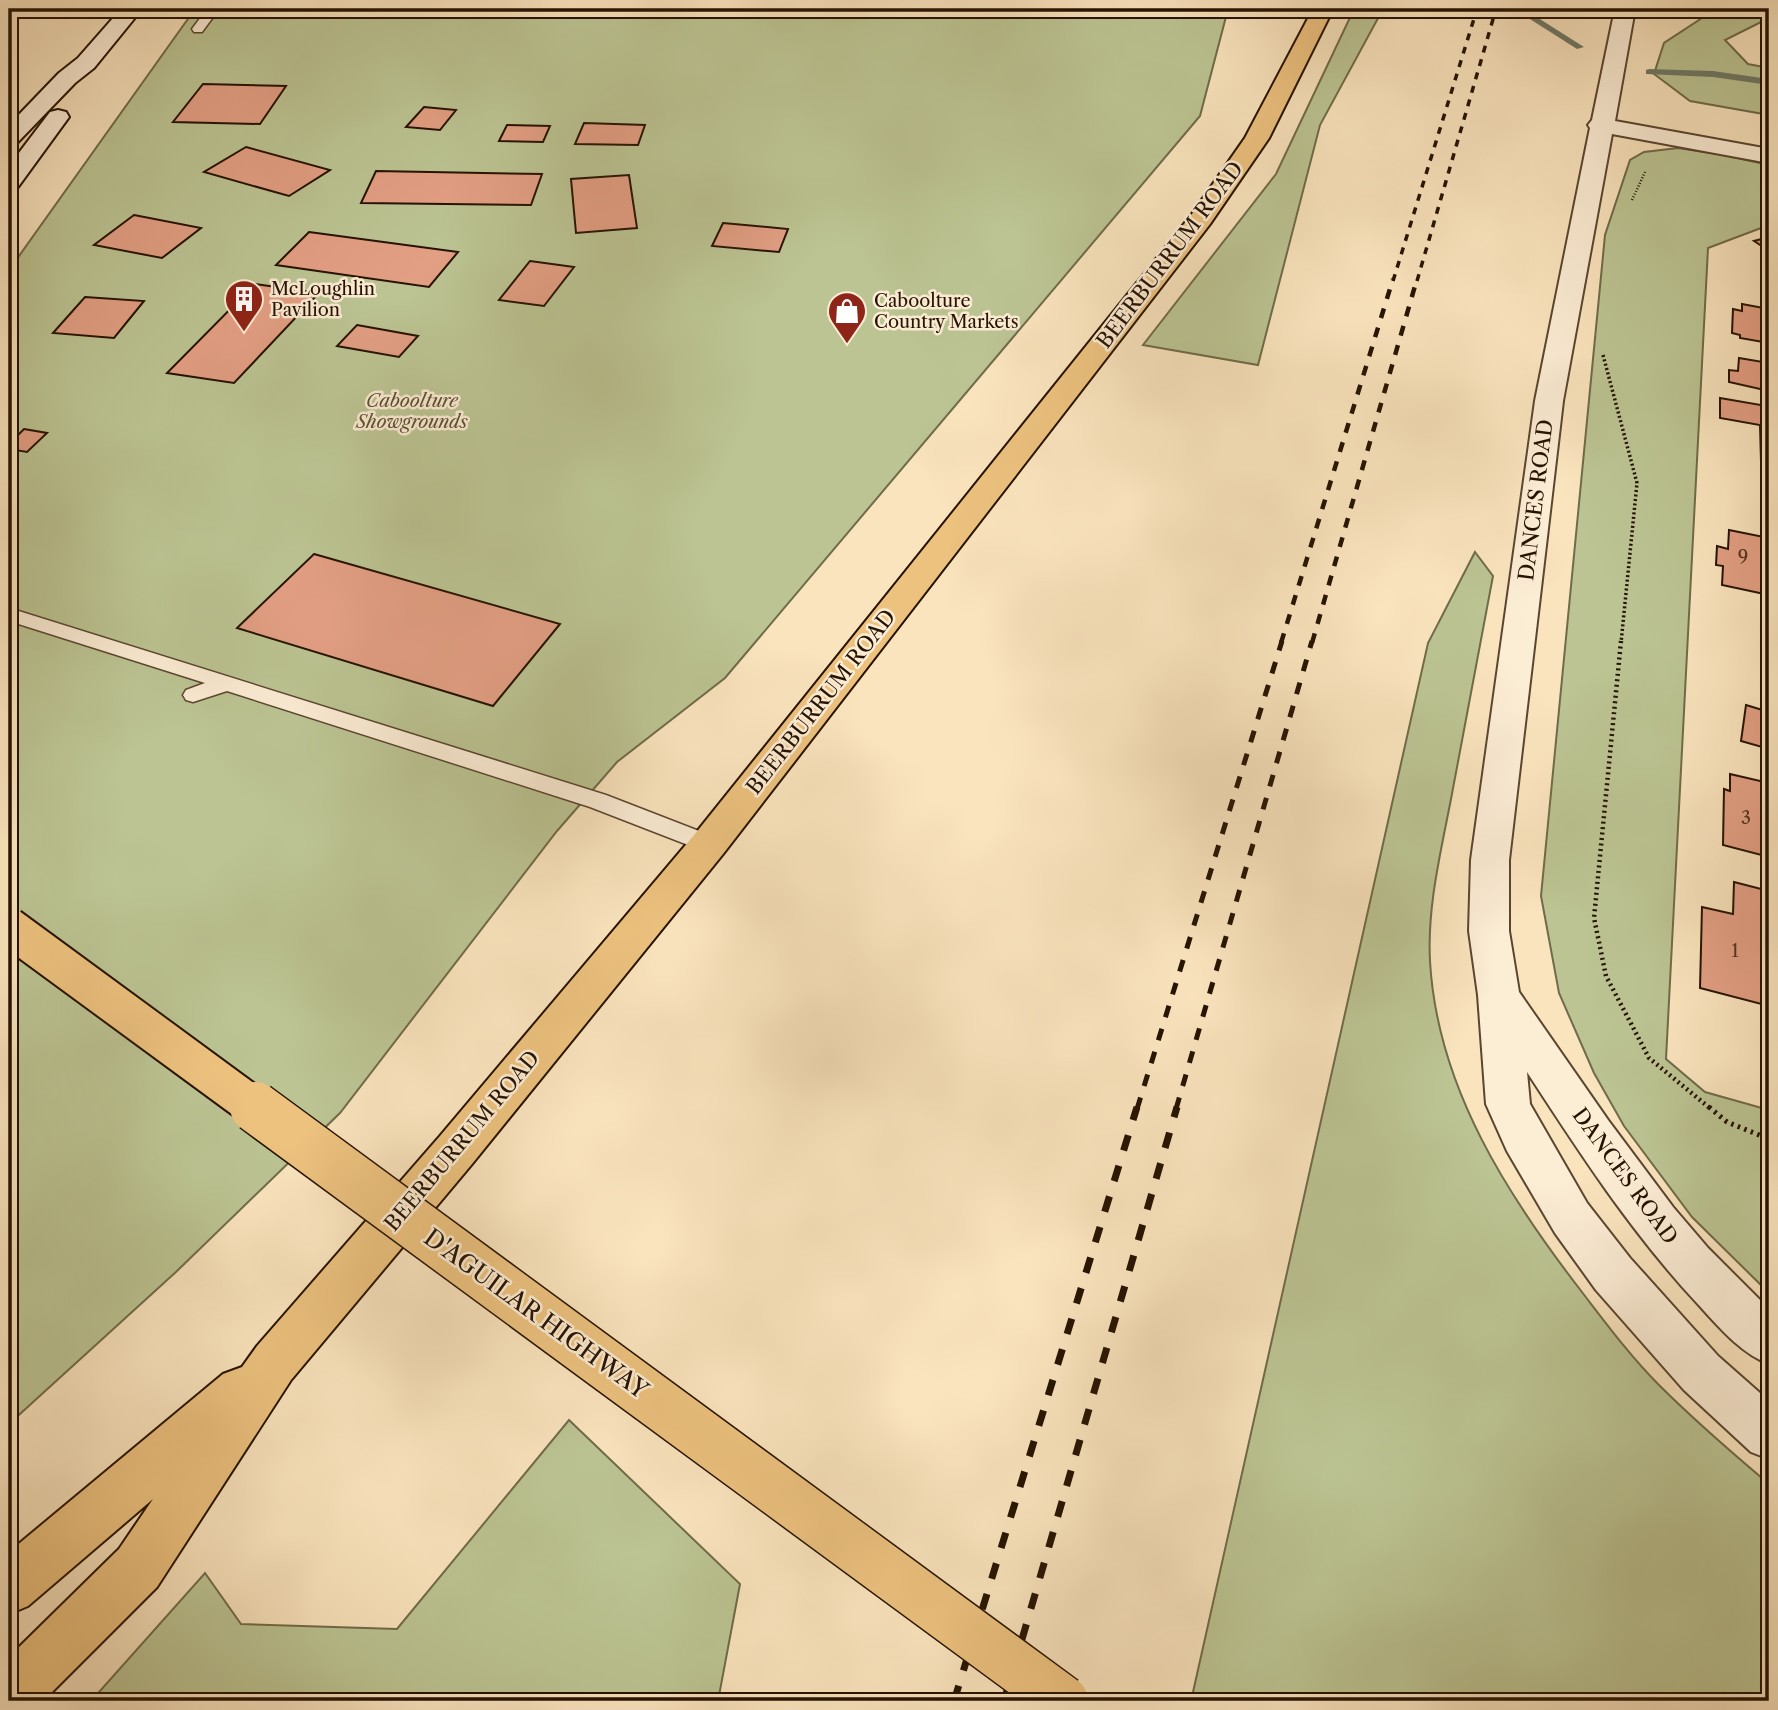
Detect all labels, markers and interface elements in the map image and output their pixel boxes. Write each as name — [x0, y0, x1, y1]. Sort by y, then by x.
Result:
street label: BEERBURRUM ROAD — [1091, 156, 1248, 353]
building icon: McLoughlin Pavilion — [223, 278, 265, 333]
place label: McLoughlin Pavilion — [271, 278, 375, 321]
shop icon: Caboolture Country Markets — [826, 290, 868, 345]
place label: Caboolture Country Markets — [874, 290, 1019, 333]
park label: Caboolture Showgrounds — [355, 390, 468, 433]
street label: DANCES ROAD — [1513, 418, 1558, 582]
house number: 9 — [1738, 546, 1748, 568]
street label: BEERBURRUM ROAD — [741, 604, 901, 799]
house number: 3 — [1741, 807, 1751, 829]
house number: 1 — [1731, 940, 1739, 962]
street label: BEERBURRUM ROAD — [379, 1045, 544, 1236]
street label: DANCES ROAD — [1568, 1103, 1683, 1249]
street label: D'AGUILAR HIGHWAY — [418, 1222, 655, 1405]

